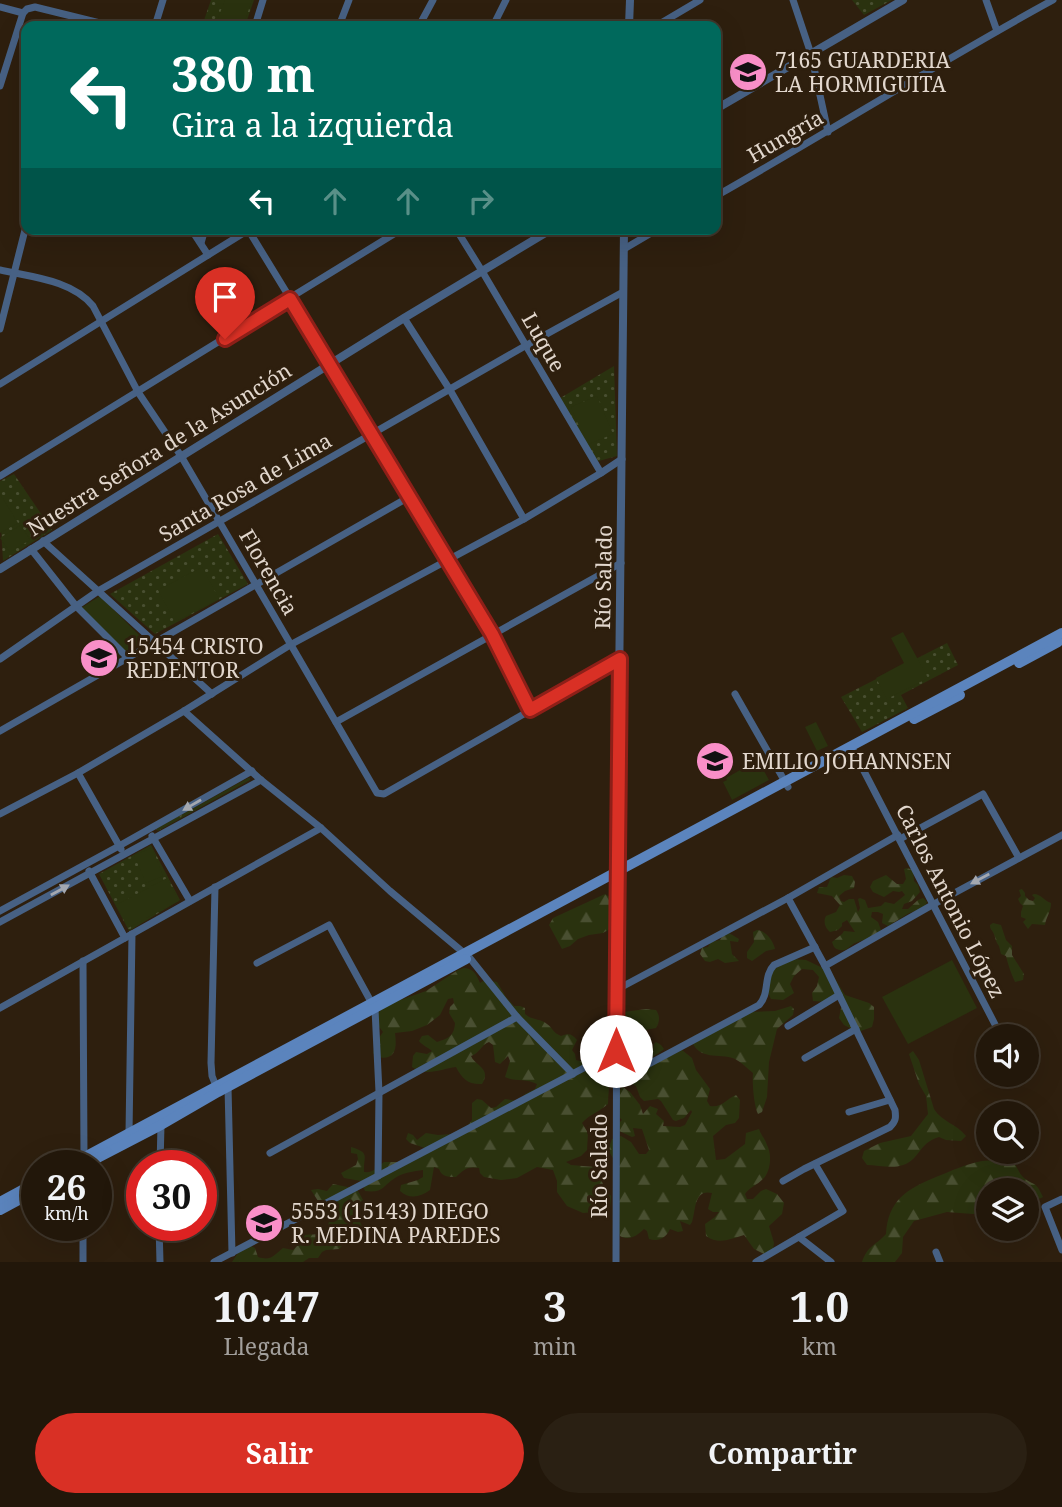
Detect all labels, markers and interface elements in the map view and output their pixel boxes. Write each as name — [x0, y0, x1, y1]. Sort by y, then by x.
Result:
text: 380 m — [171, 40, 315, 106]
place label: 7165 GUARDERIA LA HORMIGUITA — [775, 46, 950, 98]
icon: left — [56, 49, 147, 140]
school or university icon: 7165 GUARDERIA LA HORMIGUITA — [727, 51, 769, 93]
text: Gira a la izquierda — [171, 103, 454, 146]
street label: Hungría — [742, 103, 828, 169]
icon: left — [243, 182, 281, 220]
icon: ahead — [316, 182, 354, 220]
icon: ahead — [389, 182, 427, 220]
icon: right — [462, 182, 500, 220]
pin — [195, 267, 255, 339]
icon: arrive — [206, 278, 244, 316]
street label: Luque — [516, 307, 572, 377]
street label: Nuestra Señora de la Asunción — [22, 356, 296, 542]
street label: Santa Rosa de Lima — [153, 426, 337, 548]
street label: Florencia — [233, 524, 305, 620]
street label: Río Salado — [588, 524, 618, 630]
place label: 15454 CRISTO REDENTOR — [126, 632, 264, 684]
school or university icon: 15454 CRISTO REDENTOR — [78, 637, 120, 679]
school or university icon: EMILIO JOHANNSEN — [694, 740, 736, 782]
place label: EMILIO JOHANNSEN — [742, 747, 951, 775]
one-way arrow — [183, 799, 202, 811]
street label: Carlos Antonio López — [890, 799, 1012, 1003]
one-way arrow — [971, 873, 990, 885]
one-way arrow — [50, 884, 70, 895]
position arrow — [579, 1014, 653, 1088]
map controls — [976, 1024, 1039, 1241]
button: sound — [976, 1024, 1039, 1087]
button: search — [976, 1101, 1039, 1164]
street label: Río Salado — [585, 1114, 613, 1218]
speed limit sign: 30 — [126, 1150, 217, 1241]
text: 26 — [47, 1163, 86, 1210]
button: layers — [976, 1178, 1039, 1241]
place label: 5553 (15143) DIEGO R. MEDINA PAREDES — [291, 1197, 501, 1249]
text: km/h — [44, 1201, 89, 1225]
school or university icon: 5553 (15143) DIEGO R. MEDINA PAREDES — [243, 1202, 285, 1244]
text: 10:47 — [213, 1277, 320, 1334]
text: 3 — [543, 1277, 567, 1334]
text: 1.0 — [790, 1277, 849, 1334]
text: Llegada — [223, 1330, 310, 1362]
text: min — [533, 1330, 577, 1362]
text: km — [802, 1330, 837, 1362]
button: Salir — [35, 1413, 524, 1493]
button: Compartir — [538, 1413, 1027, 1493]

